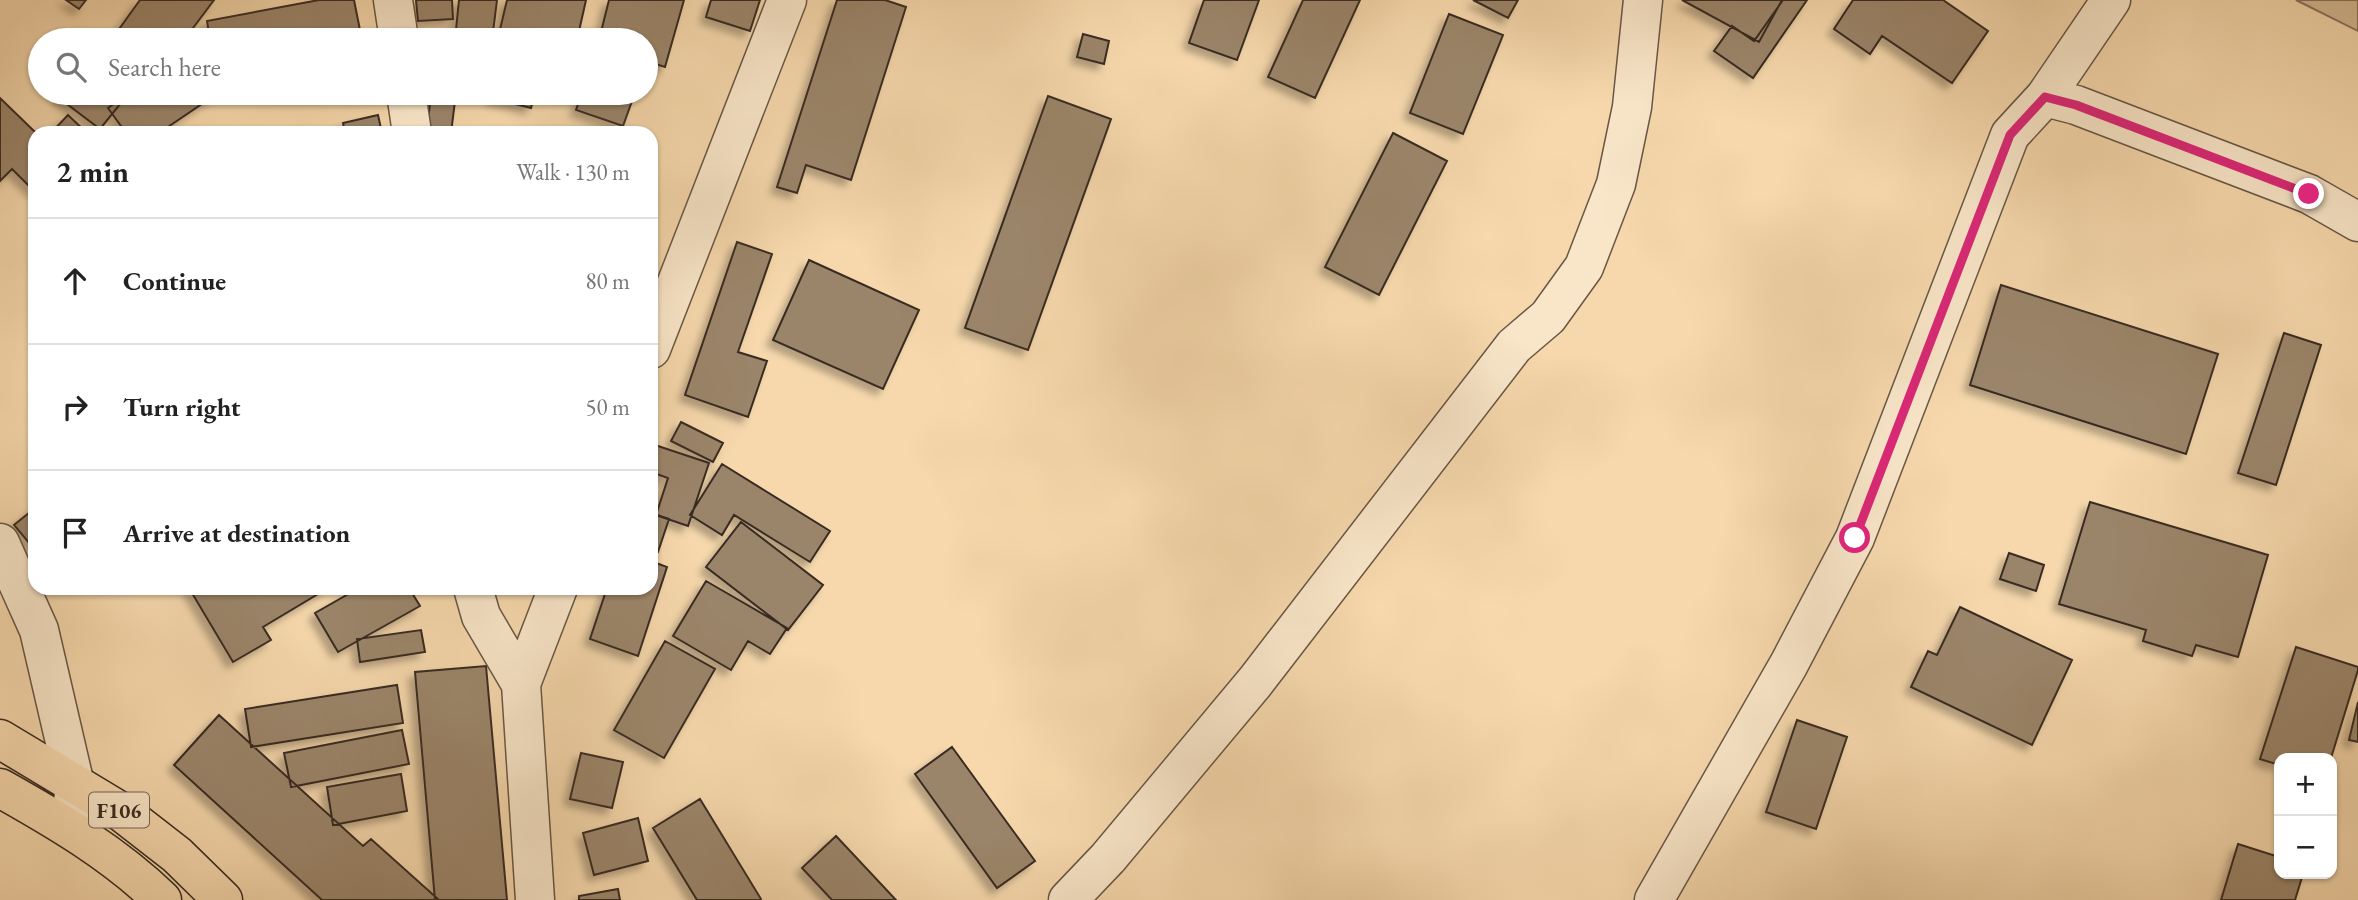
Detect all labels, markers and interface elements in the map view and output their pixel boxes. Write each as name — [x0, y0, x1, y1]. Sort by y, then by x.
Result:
search box — [28, 28, 658, 105]
icon: search — [52, 48, 90, 86]
text: Search here — [108, 50, 221, 84]
text: 2 min — [56, 152, 129, 191]
text: Walk · 130 m — [516, 157, 630, 187]
route end — [2293, 178, 2324, 209]
icon: ahead — [56, 262, 94, 300]
text: Continue — [123, 264, 226, 298]
text: 80 m — [585, 266, 630, 296]
icon: right — [56, 388, 94, 426]
text: Turn right — [123, 390, 241, 424]
text: 50 m — [585, 392, 630, 422]
icon: arrive — [56, 514, 94, 552]
text: Arrive at destination — [123, 516, 350, 550]
route start — [1839, 522, 1870, 553]
map controls — [2274, 753, 2337, 879]
button: + — [2274, 753, 2337, 816]
road number: F106 — [89, 792, 149, 828]
button: − — [2274, 816, 2337, 879]

